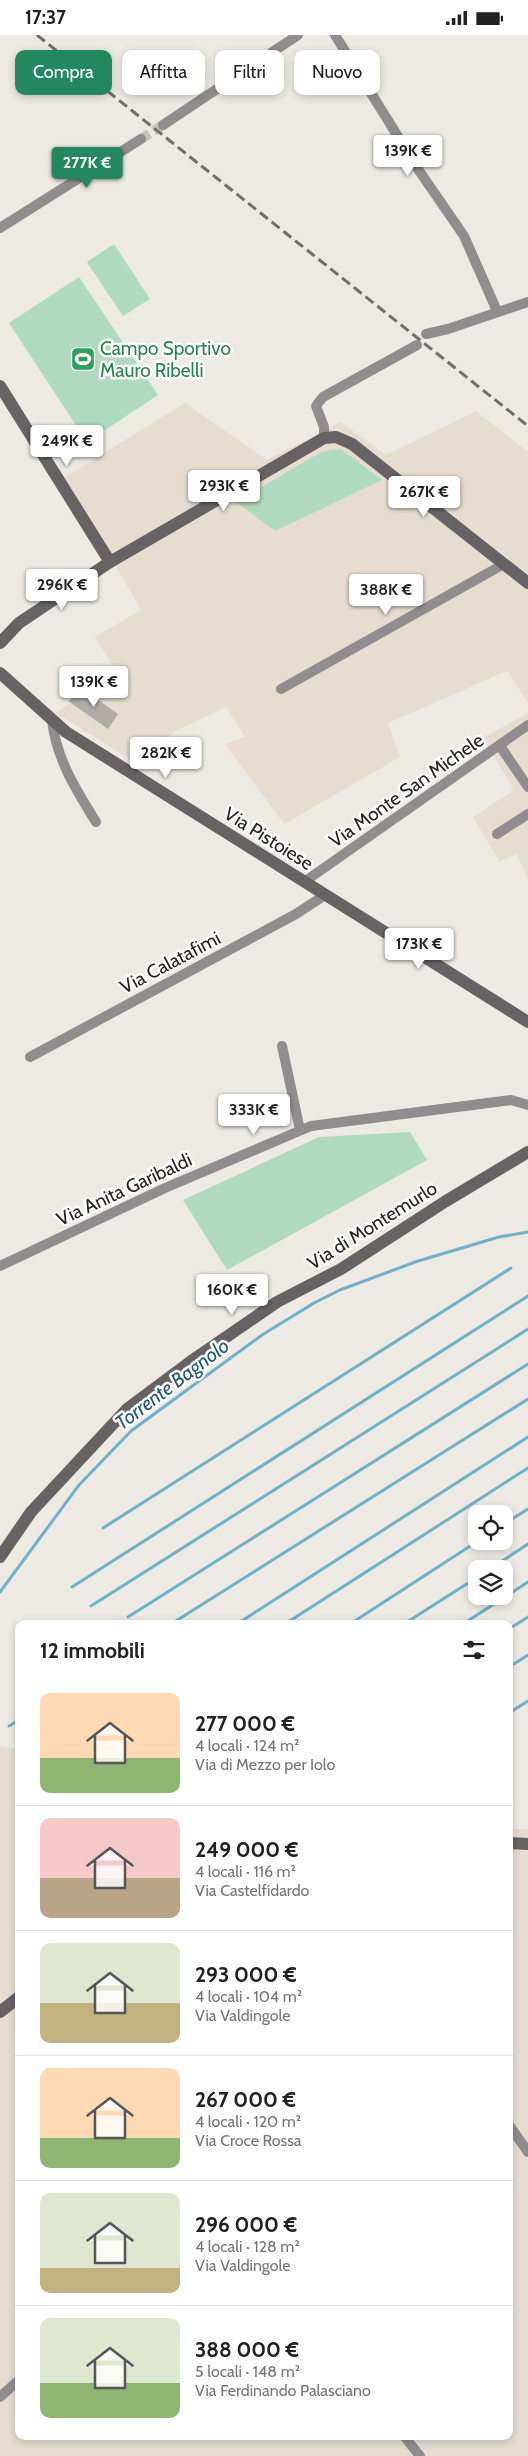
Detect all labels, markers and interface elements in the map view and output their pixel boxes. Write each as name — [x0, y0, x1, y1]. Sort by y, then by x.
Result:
text: 17:37 — [25, 6, 66, 29]
chip: Compra — [15, 50, 112, 95]
chip: Affitta — [122, 50, 205, 95]
chip: Filtri — [215, 50, 284, 95]
chip: Nuovo — [294, 50, 380, 95]
pin: 139K € — [367, 135, 449, 177]
text: 139K € — [384, 141, 432, 160]
pin: 277K € — [46, 147, 128, 189]
text: 277K € — [63, 153, 111, 172]
place label: Campo Sportivo Mauro Ribelli — [100, 337, 231, 382]
sports icon: Campo Sportivo Mauro Ribelli — [70, 346, 96, 372]
pin: 249K € — [26, 425, 108, 467]
text: 249K € — [41, 431, 93, 450]
pin: 293K € — [183, 469, 265, 512]
pin: 267K € — [383, 475, 465, 518]
text: 293K € — [199, 476, 249, 495]
text: 267K € — [399, 482, 449, 501]
pin: 296K € — [21, 569, 103, 611]
pin: 388K € — [345, 573, 427, 616]
text: 296K € — [37, 575, 87, 594]
text: 388K € — [360, 580, 412, 599]
pin: 139K € — [53, 665, 135, 708]
text: 139K € — [70, 672, 118, 691]
street label: Via Monte San Michele — [325, 728, 488, 852]
pin: 282K € — [125, 737, 207, 779]
text: 282K € — [141, 743, 191, 762]
street label: Via Pistoiese — [220, 802, 318, 875]
street label: Via Calatafimi — [116, 926, 224, 999]
pin: 173K € — [378, 927, 460, 970]
text: 173K € — [396, 934, 442, 953]
pin: 333K € — [213, 1093, 295, 1136]
text: 333K € — [229, 1100, 279, 1119]
street label: Via Anita Garibaldi — [53, 1148, 195, 1231]
street label: Via di Montemurlo — [303, 1176, 441, 1274]
pin: 160K € — [191, 1273, 273, 1316]
text: 160K € — [207, 1280, 257, 1299]
water label: Torrente Bagnolo — [110, 1333, 234, 1435]
map controls — [468, 1505, 513, 1605]
button: locate — [468, 1505, 513, 1550]
button: layers — [468, 1560, 513, 1605]
icon: filters — [460, 1636, 488, 1664]
text: 12 immobili — [40, 1638, 145, 1663]
text: 277 000 € — [195, 1711, 295, 1736]
icon: home — [80, 1713, 140, 1773]
text: 4 locali · 124 m² — [195, 1736, 299, 1755]
text: Via di Mezzo per Iolo — [195, 1755, 335, 1774]
text: 249 000 € — [195, 1837, 298, 1862]
icon: home — [80, 1838, 140, 1898]
text: 4 locali · 116 m² — [195, 1862, 296, 1881]
text: Via Castelfidardo — [195, 1881, 309, 1900]
text: 293 000 € — [195, 1962, 297, 1987]
icon: home — [80, 1963, 140, 2023]
text: 4 locali · 104 m² — [195, 1987, 302, 2006]
text: Via Valdingole — [195, 2006, 291, 2025]
text: 267 000 € — [195, 2087, 296, 2112]
icon: home — [80, 2088, 140, 2148]
text: 4 locali · 120 m² — [195, 2112, 301, 2131]
text: Via Croce Rossa — [195, 2131, 302, 2150]
text: 296 000 € — [195, 2212, 297, 2237]
icon: home — [80, 2213, 140, 2273]
text: 4 locali · 128 m² — [195, 2237, 300, 2256]
text: Via Valdingole — [195, 2256, 291, 2275]
text: 388 000 € — [195, 2337, 299, 2362]
icon: home — [80, 2338, 140, 2398]
text: 5 locali · 148 m² — [195, 2362, 300, 2381]
text: Via Ferdinando Palasciano — [195, 2381, 371, 2400]

